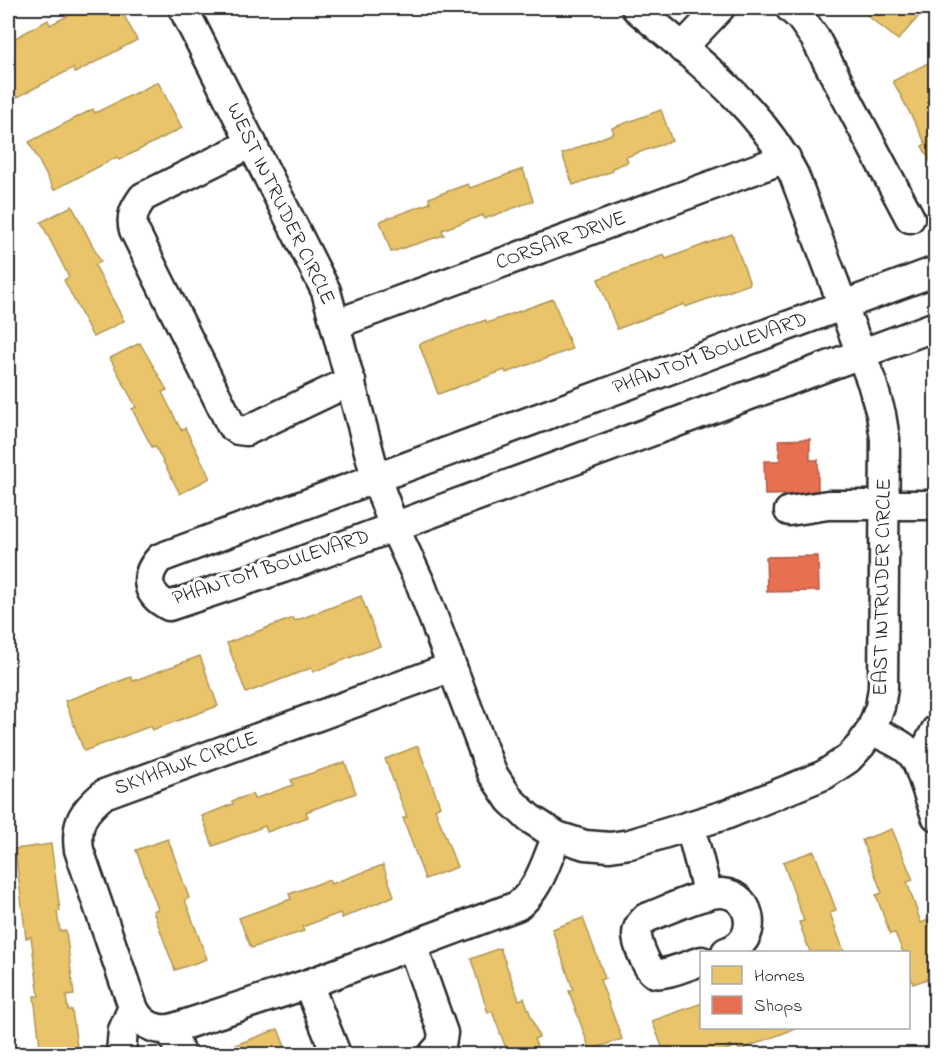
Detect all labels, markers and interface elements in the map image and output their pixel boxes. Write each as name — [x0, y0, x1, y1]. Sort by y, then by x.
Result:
street label: WEST INTRUDER CIRCLE — [218, 98, 342, 310]
street label: CORSAIR DRIVE — [492, 204, 630, 278]
street label: PHANTOM BOULEVARD — [608, 305, 812, 403]
street label: EAST INTRUDER CIRCLE — [866, 478, 900, 696]
street label: PHANTOM BOULEVARD — [169, 522, 373, 614]
street label: SKYHAWK CIRCLE — [110, 724, 262, 804]
legend — [700, 951, 910, 1029]
text: Homes — [754, 964, 805, 990]
text: Shops — [754, 994, 802, 1020]

